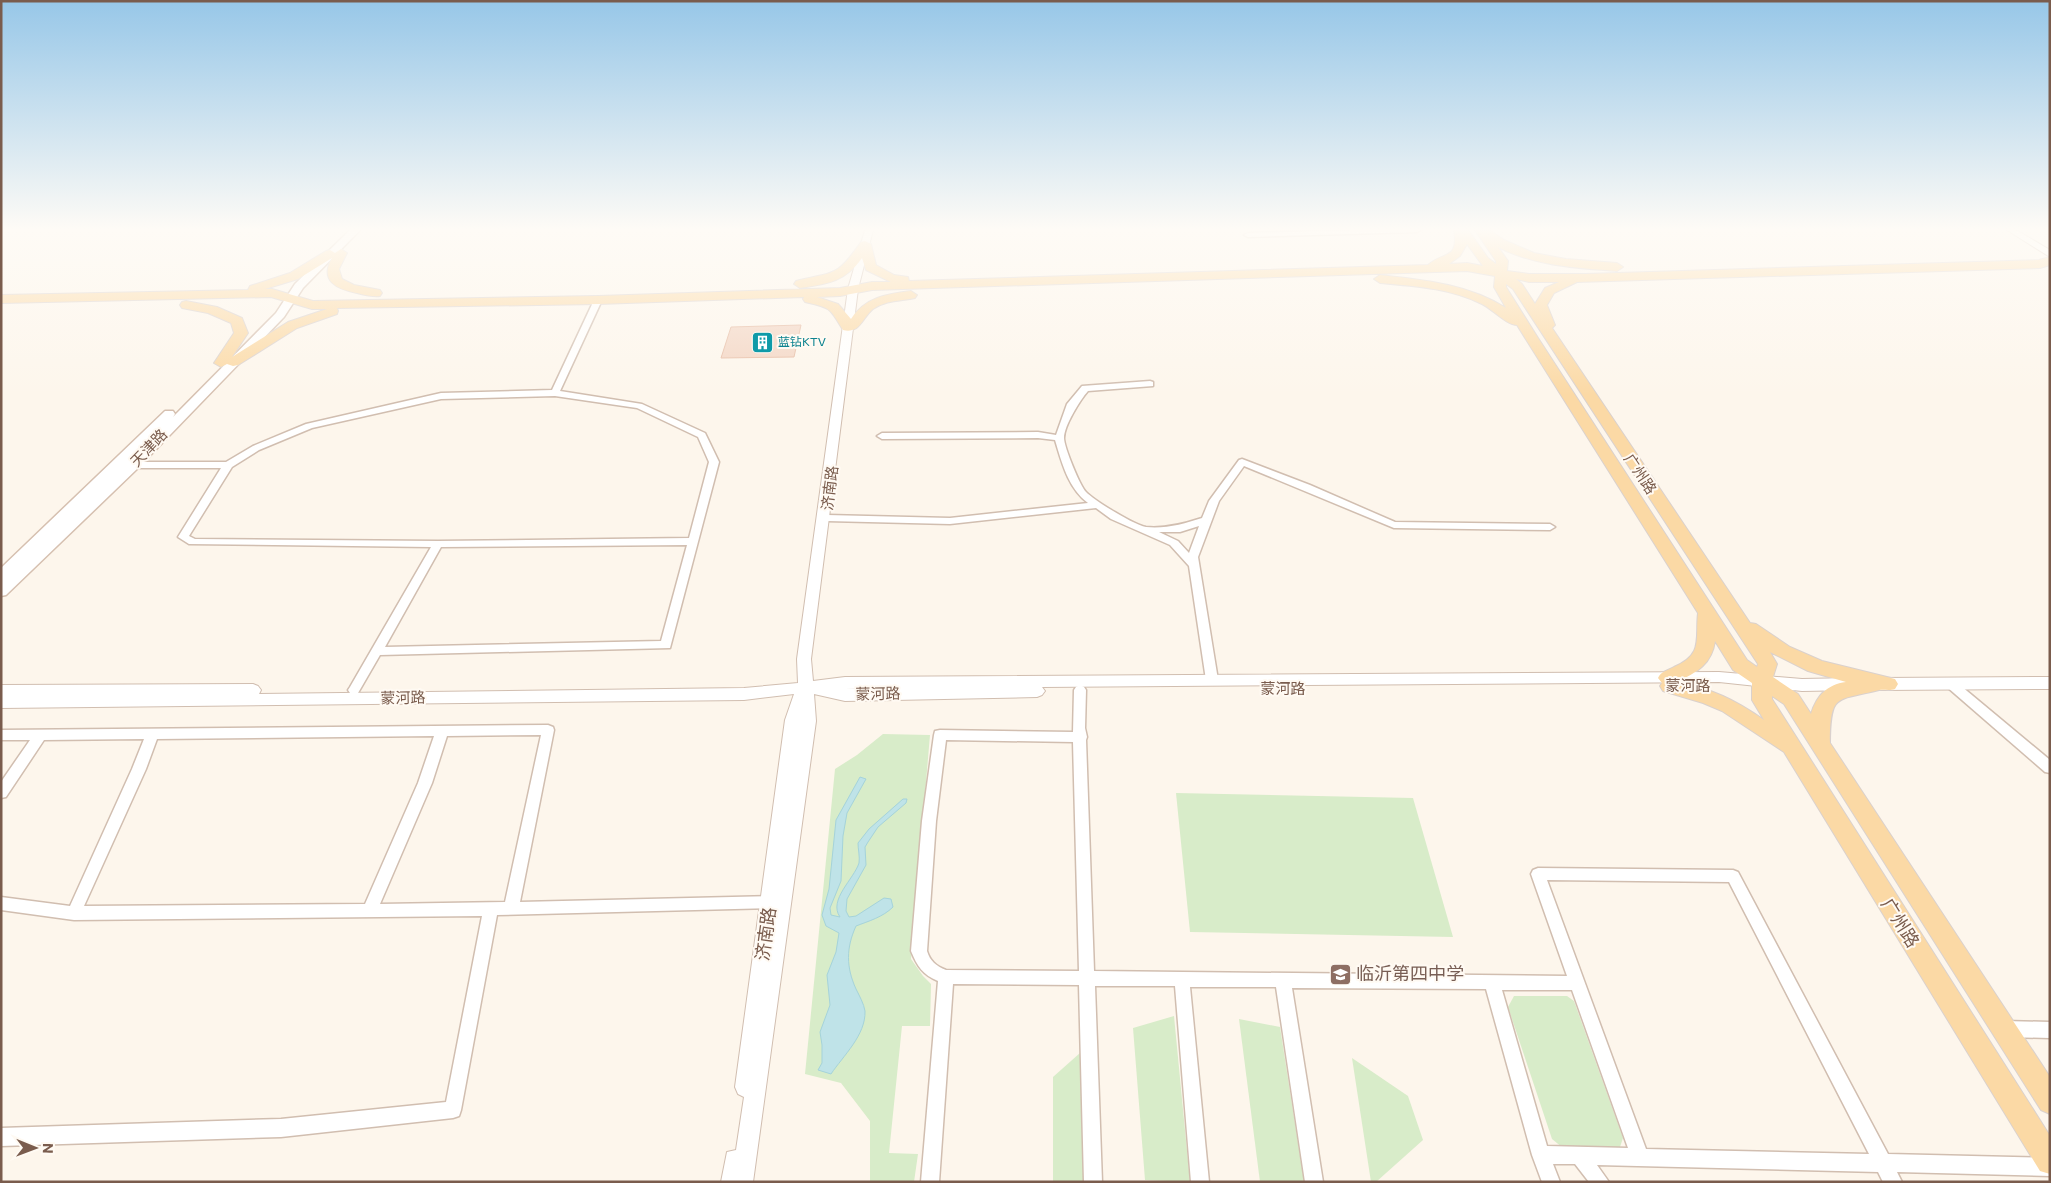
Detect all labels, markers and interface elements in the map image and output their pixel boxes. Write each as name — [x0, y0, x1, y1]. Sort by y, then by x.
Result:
building icon: 蓝钻KTV — [750, 330, 774, 354]
place label: 蓝钻KTV — [778, 334, 826, 348]
street label: 天津路 — [126, 425, 170, 470]
street label: 广州路 — [1621, 450, 1661, 497]
street label: 济南路 — [817, 464, 841, 511]
street label: 蒙河路 — [1665, 676, 1711, 694]
street label: 蒙河路 — [1260, 679, 1306, 697]
street label: 蒙河路 — [855, 684, 901, 702]
street label: 蒙河路 — [380, 688, 426, 706]
street label: 广州路 — [1877, 894, 1924, 951]
street label: 济南路 — [750, 906, 780, 962]
school or university icon: 临沂第四中学 — [1328, 962, 1352, 986]
place label: 临沂第四中学 — [1356, 962, 1464, 984]
north arrow — [10, 1123, 60, 1173]
text: N — [40, 1143, 57, 1154]

